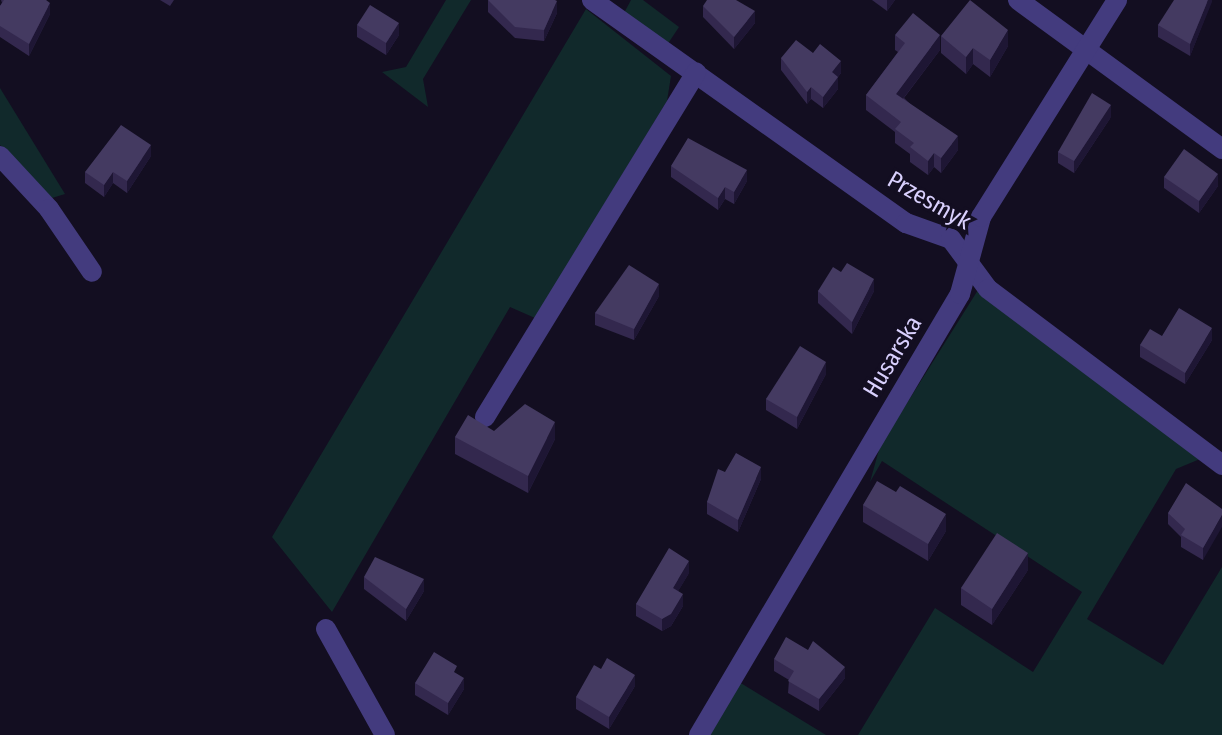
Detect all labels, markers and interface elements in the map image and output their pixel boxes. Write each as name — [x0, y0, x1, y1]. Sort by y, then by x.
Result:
street label: Przesmyk — [882, 166, 976, 236]
street label: Husarska — [858, 311, 928, 403]

